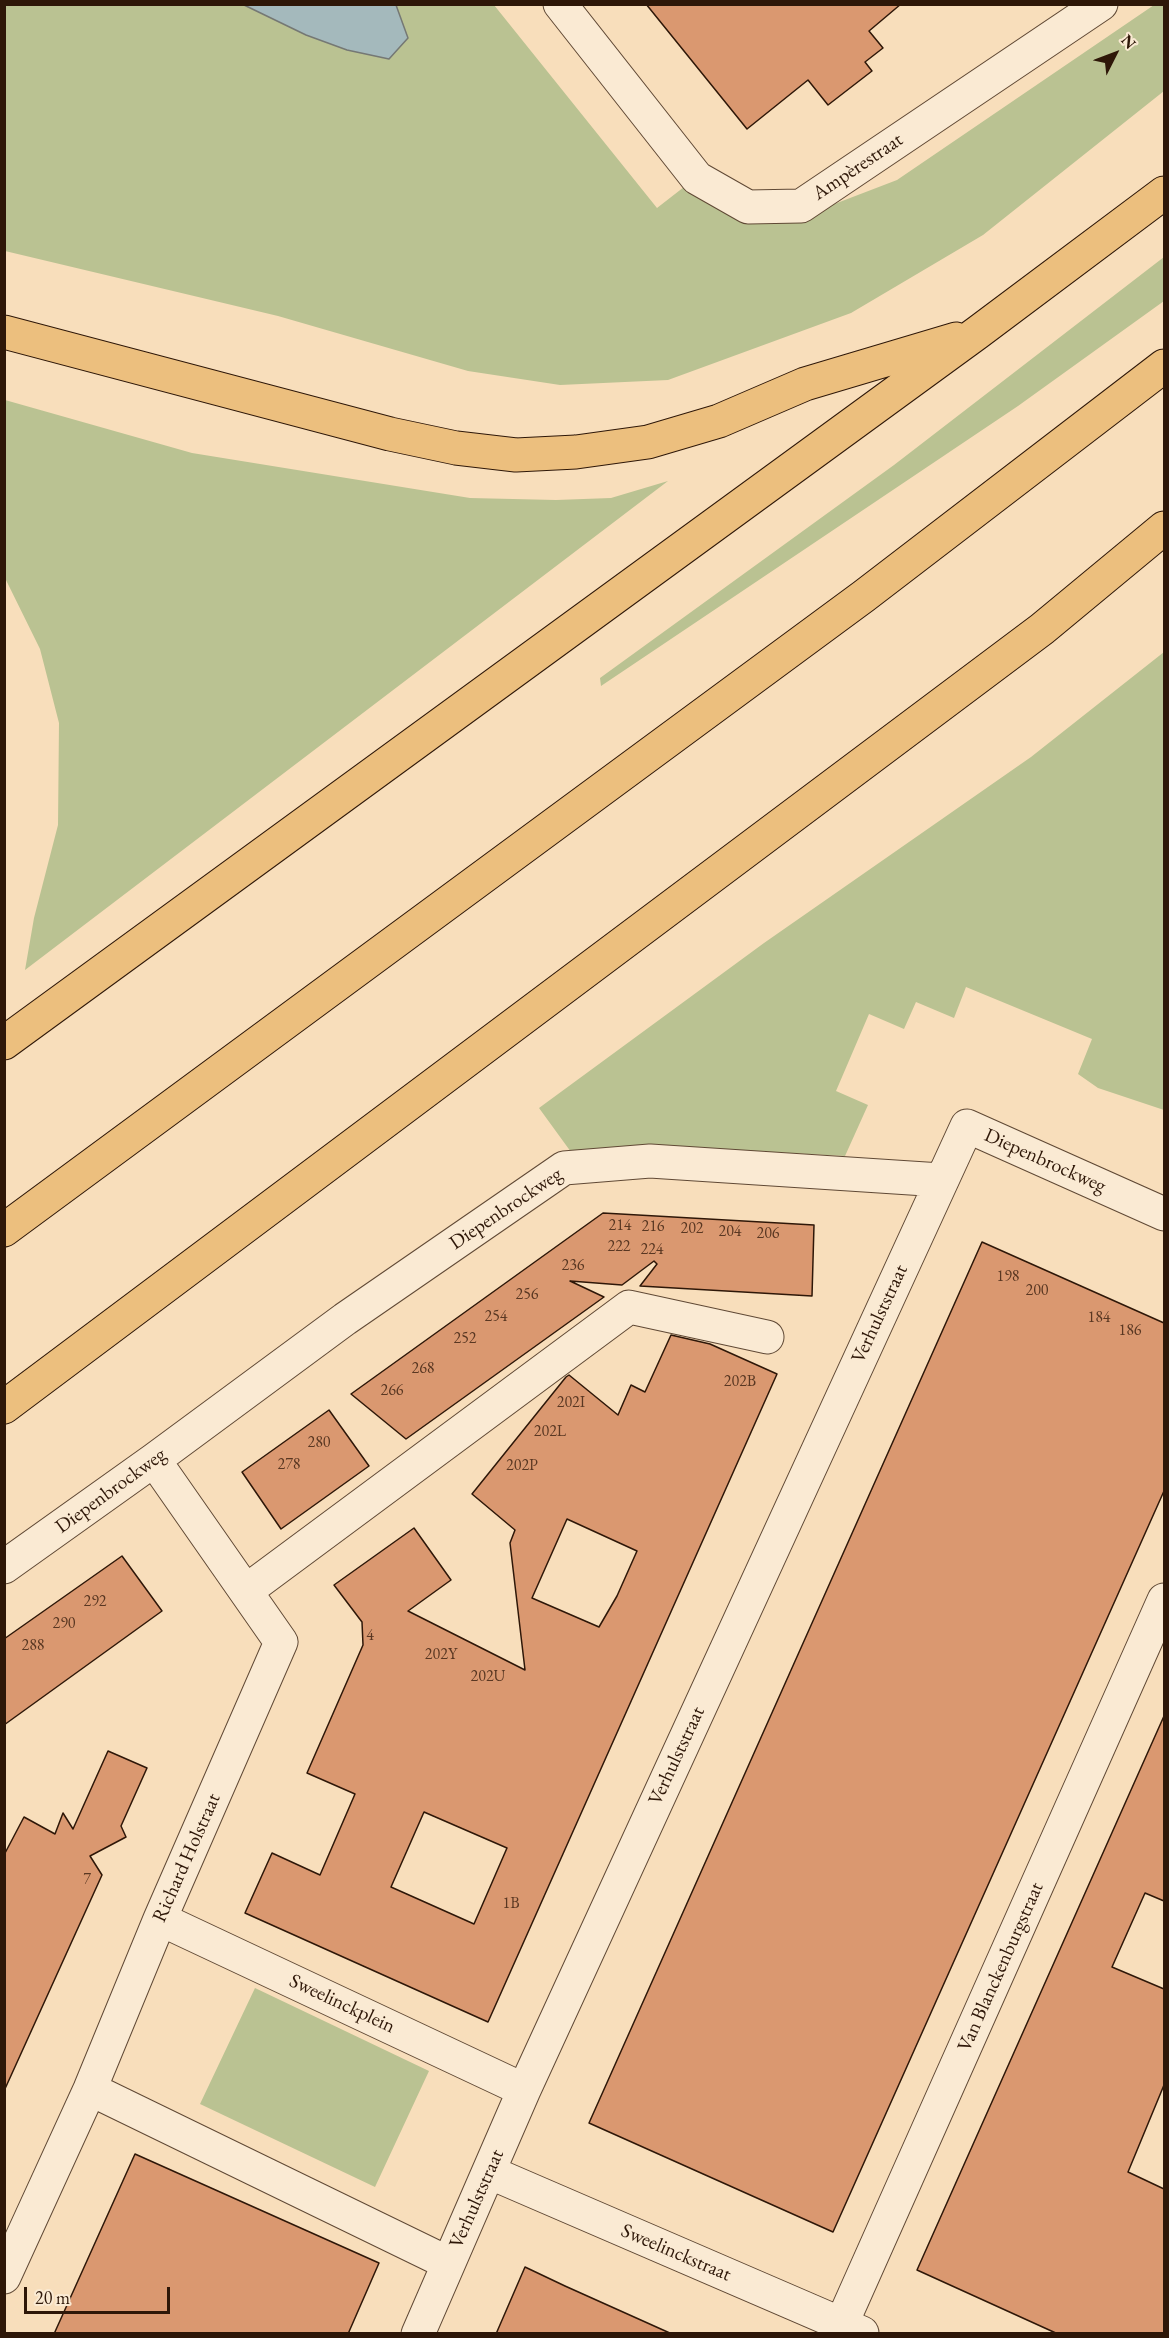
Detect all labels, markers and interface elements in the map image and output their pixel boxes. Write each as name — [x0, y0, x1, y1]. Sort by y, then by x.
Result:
north arrow — [1085, 24, 1145, 84]
text: N — [1117, 30, 1141, 53]
street label: Ampèrestraat — [808, 128, 908, 206]
street label: Diepenbrockweg — [980, 1123, 1110, 1199]
street label: Diepenbrockweg — [445, 1163, 567, 1255]
house number: 214 — [608, 1216, 632, 1236]
house number: 216 — [641, 1217, 665, 1237]
house number: 202 — [680, 1219, 704, 1239]
house number: 204 — [718, 1222, 742, 1242]
house number: 206 — [756, 1224, 780, 1244]
house number: 222 — [607, 1237, 631, 1257]
house number: 224 — [640, 1240, 664, 1260]
house number: 236 — [561, 1256, 585, 1276]
street label: Verhulststraat — [847, 1261, 913, 1367]
house number: 198 — [996, 1267, 1020, 1287]
house number: 200 — [1025, 1281, 1049, 1301]
house number: 256 — [515, 1285, 539, 1305]
house number: 254 — [484, 1307, 508, 1327]
house number: 184 — [1087, 1308, 1111, 1328]
house number: 186 — [1118, 1321, 1142, 1341]
house number: 252 — [453, 1329, 477, 1349]
house number: 268 — [411, 1359, 435, 1379]
house number: 202B — [724, 1372, 756, 1392]
house number: 266 — [380, 1381, 404, 1401]
house number: 202I — [557, 1393, 585, 1413]
house number: 202L — [534, 1422, 566, 1442]
house number: 280 — [307, 1433, 331, 1453]
street label: Diepenbrockweg — [51, 1443, 171, 1539]
house number: 278 — [277, 1455, 301, 1475]
house number: 202P — [506, 1456, 538, 1476]
house number: 292 — [83, 1592, 107, 1612]
house number: 290 — [52, 1614, 76, 1634]
house number: 4 — [366, 1626, 374, 1646]
house number: 288 — [21, 1636, 45, 1656]
house number: 202Y — [425, 1645, 457, 1665]
house number: 202U — [471, 1667, 505, 1687]
street label: Verhulststraat — [644, 1703, 710, 1809]
street label: Richard Holstraat — [148, 1790, 226, 1926]
house number: 7 — [83, 1870, 91, 1890]
street label: Van Blanckenburgstraat — [953, 1879, 1049, 2055]
house number: 1B — [502, 1894, 520, 1914]
street label: Sweelinckplein — [285, 1969, 399, 2039]
street label: Verhulststraat — [444, 2146, 510, 2252]
street label: Sweelinckstraat — [617, 2219, 735, 2287]
scale bar — [27, 2275, 172, 2313]
text: 20 m — [35, 2286, 70, 2309]

